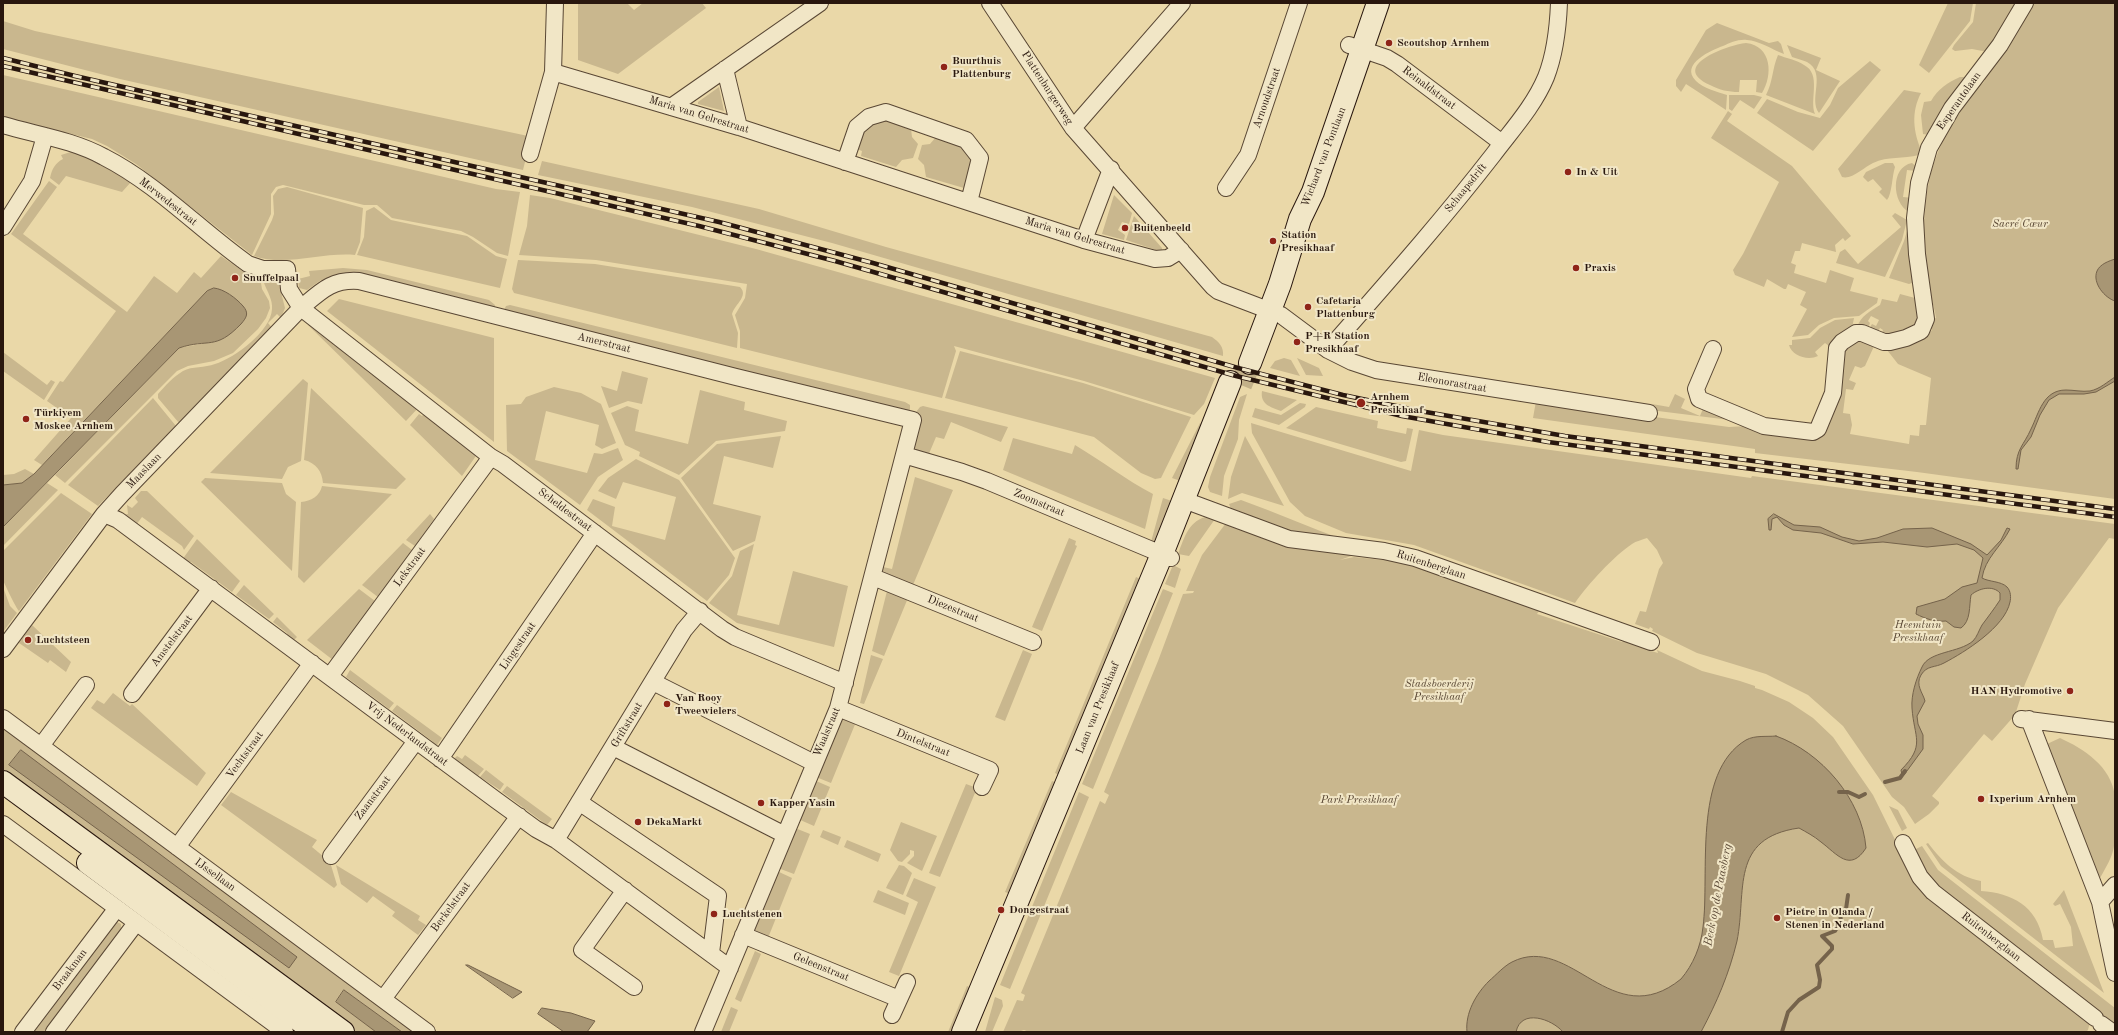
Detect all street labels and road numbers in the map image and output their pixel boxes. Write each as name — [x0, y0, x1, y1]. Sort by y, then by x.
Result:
street label: Plattenburgerweg — [1018, 49, 1076, 127]
street label: Reinaldstraat — [1400, 64, 1458, 112]
street label: Arnoudstraat — [1250, 66, 1284, 130]
street label: Esperantolaan — [1934, 69, 1984, 133]
street label: Maria van Gelrestraat — [647, 93, 751, 137]
street label: Wichard van Pontlaan — [1299, 105, 1349, 209]
street label: Schaapsdrift — [1442, 161, 1490, 215]
street label: Merwedestraat — [136, 175, 200, 229]
street label: Maria van Gelrestraat — [1023, 214, 1127, 258]
street label: Amerstraat — [576, 330, 632, 356]
street label: Eleonorastraat — [1416, 370, 1488, 396]
street label: Maaslaan — [124, 450, 164, 492]
street label: Scheldestraat — [535, 485, 595, 535]
street label: Zoomstraat — [1011, 486, 1067, 520]
street label: Lekstraat — [391, 545, 429, 589]
street label: Ruitenberglaan — [1394, 548, 1468, 582]
street label: Diezestraat — [925, 593, 981, 625]
street label: Amstelstraat — [148, 612, 196, 670]
street label: Lingestraat — [497, 619, 539, 673]
street label: Laan van Presikhaaf — [1073, 660, 1123, 756]
street label: Vrij Nederlandstraat — [363, 699, 451, 769]
street label: Griftstraat — [608, 700, 646, 750]
street label: Waalstraat — [811, 705, 843, 759]
street label: Dintelstraat — [894, 726, 952, 760]
street label: Vechtstraat — [224, 729, 266, 781]
street label: Zaanstraat — [352, 773, 394, 823]
street label: IJssellaan — [192, 856, 238, 894]
street label: Berkelstraat — [428, 879, 474, 935]
street label: Ruitenberglaan — [1958, 909, 2024, 965]
street label: Braakman — [50, 947, 90, 993]
street label: Geleenstraat — [791, 950, 851, 984]

